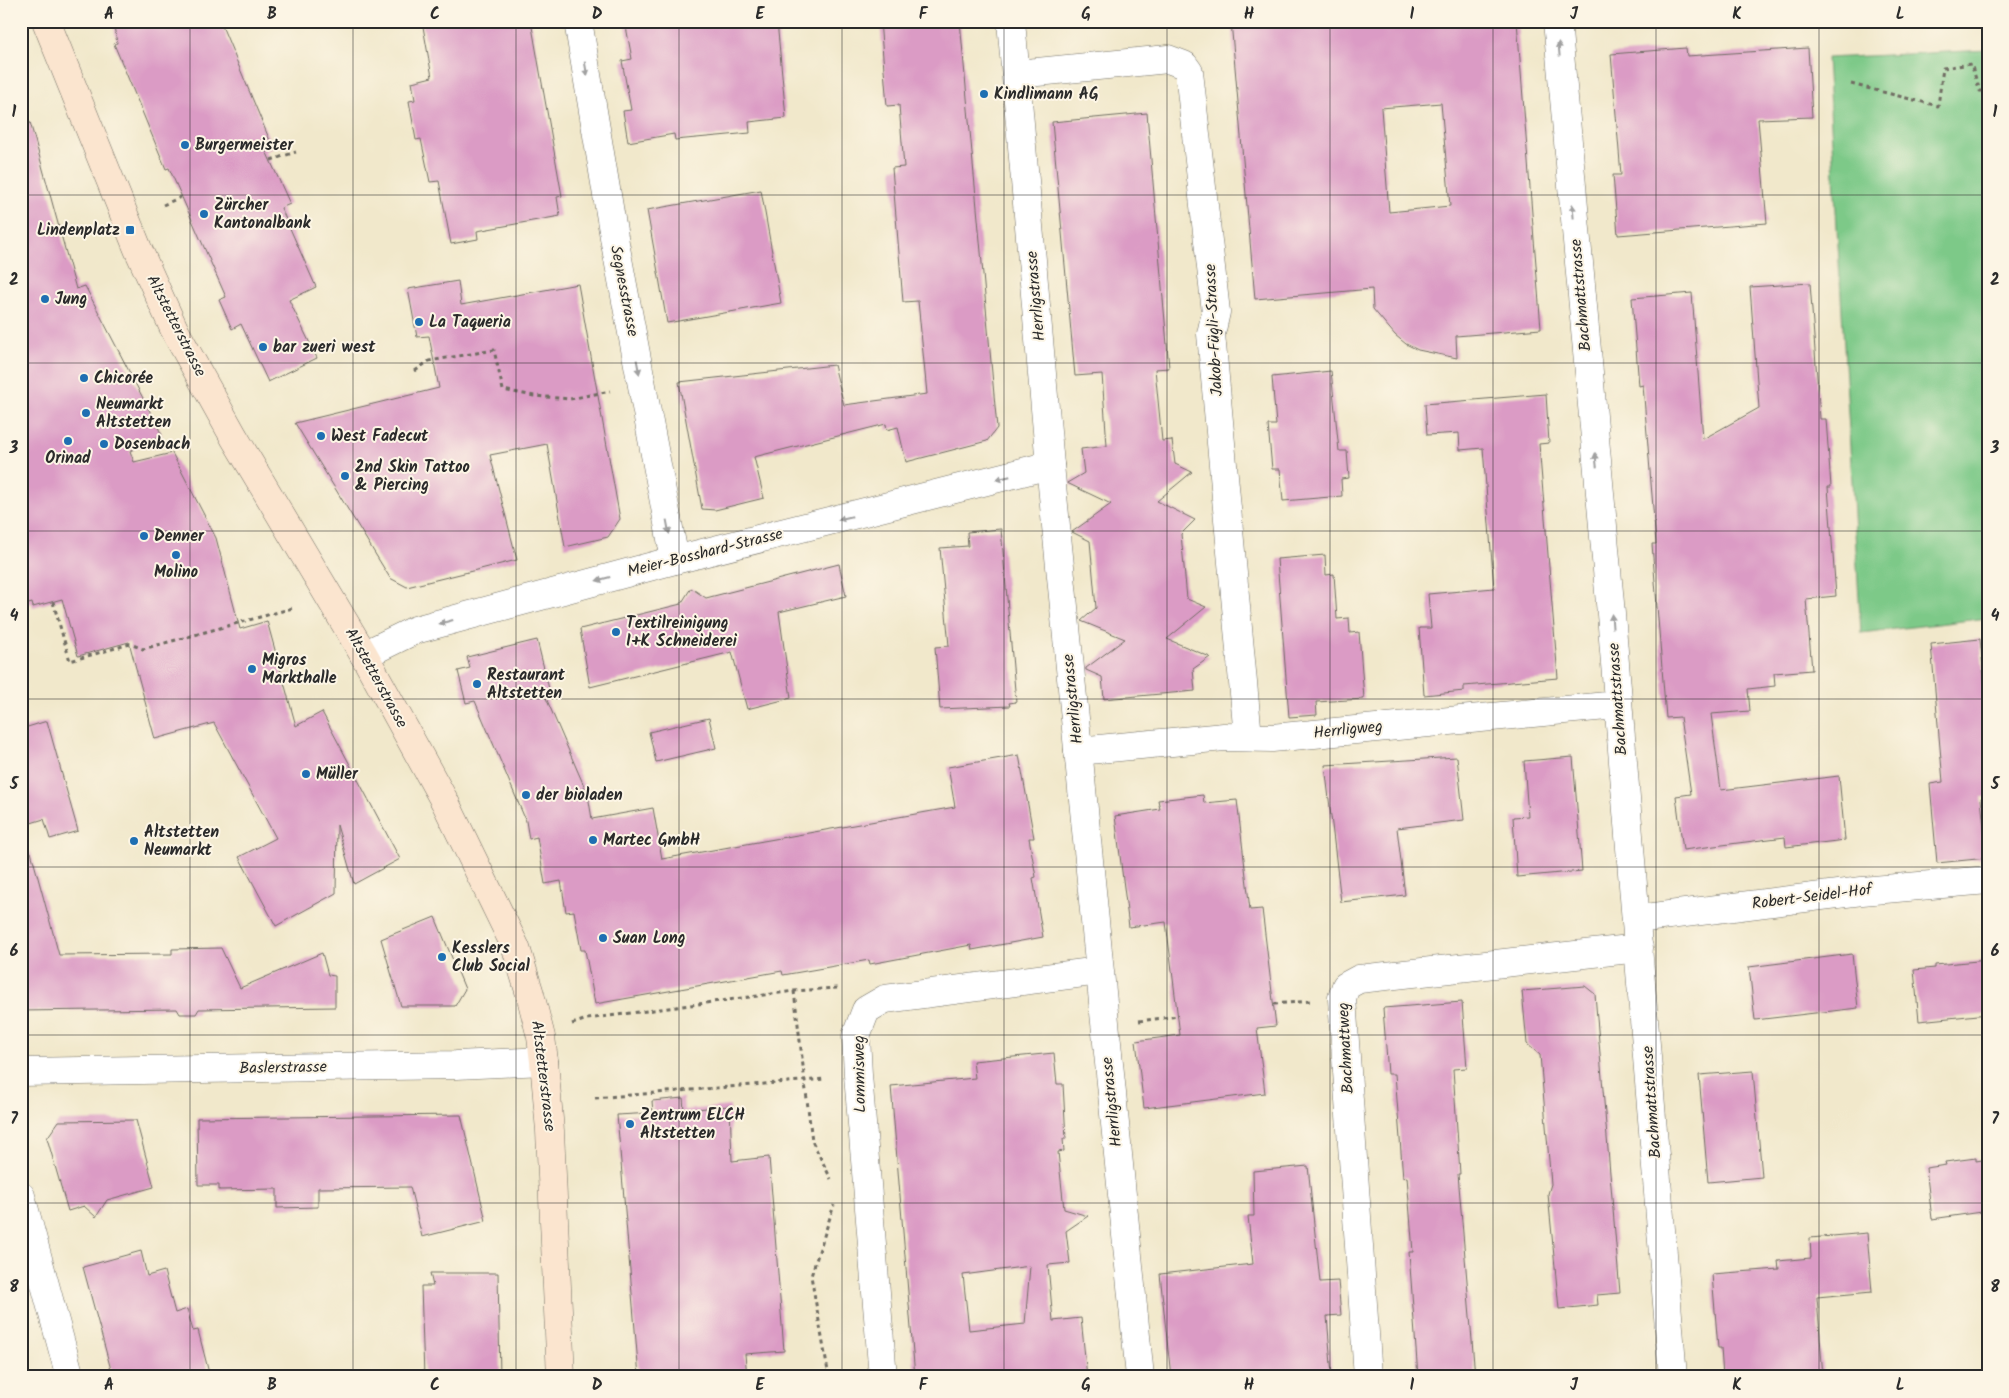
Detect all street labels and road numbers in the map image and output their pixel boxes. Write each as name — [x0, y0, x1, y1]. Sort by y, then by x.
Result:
street label: Bachmattstrasse — [1564, 238, 1598, 352]
street label: Segnesstrasse — [603, 243, 645, 339]
street label: Herrligstrasse — [1020, 250, 1052, 342]
street label: Jakob-Fügli-Strasse — [1198, 263, 1230, 397]
street label: Altstetterstrasse — [140, 271, 212, 381]
street label: Meier-Bosshard-Strasse — [625, 522, 785, 584]
street label: Altstetterstrasse — [338, 623, 414, 733]
street label: Bachmattstrasse — [1602, 642, 1634, 756]
street label: Herrligstrasse — [1056, 653, 1090, 745]
street label: Herrligweg — [1312, 714, 1384, 746]
street label: Robert-Seidel-Hof — [1750, 877, 1876, 917]
street label: Bachmattweg — [1331, 1002, 1361, 1094]
street label: Altstetterstrasse — [524, 1019, 562, 1133]
street label: Lommisweg — [847, 1035, 873, 1113]
street label: Bachmattstrasse — [1636, 1045, 1668, 1159]
street label: Baslerstrasse — [239, 1055, 327, 1081]
street label: Herrligstrasse — [1095, 1056, 1129, 1148]

